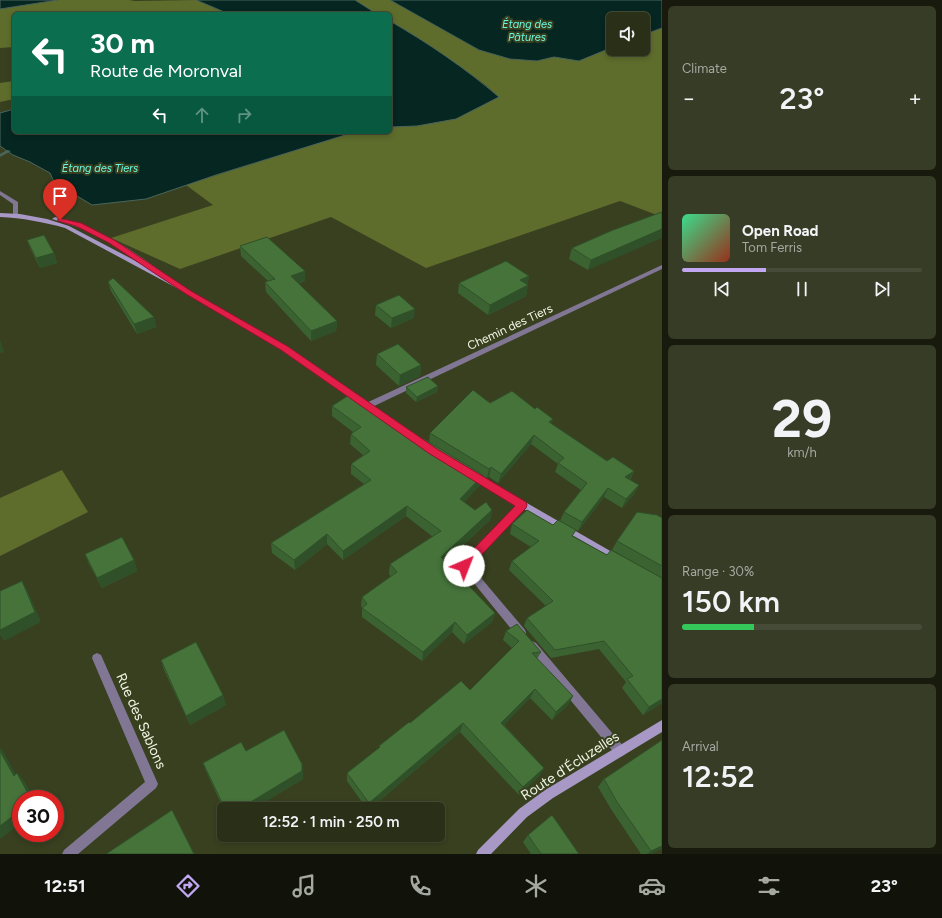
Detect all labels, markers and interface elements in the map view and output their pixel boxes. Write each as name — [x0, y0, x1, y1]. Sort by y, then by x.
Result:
map controls — [606, 12, 650, 56]
button: sound — [606, 12, 650, 56]
water label: Étang des Pâtures — [502, 17, 552, 44]
text: 30 m — [90, 26, 155, 60]
icon: left — [24, 28, 76, 80]
text: Route de Moronval — [90, 60, 242, 82]
text: Climate — [682, 61, 727, 76]
text: 23° — [780, 80, 824, 117]
text: − — [682, 85, 696, 112]
text: + — [908, 85, 922, 112]
icon: left — [149, 104, 171, 126]
icon: ahead — [191, 104, 213, 126]
icon: right — [233, 104, 255, 126]
water label: Étang des Tiers — [62, 161, 138, 175]
pin — [43, 179, 77, 220]
icon: arrive — [49, 185, 71, 207]
text: Open Road — [742, 222, 819, 240]
text: Tom Ferris — [742, 240, 802, 255]
icon: previous — [711, 278, 733, 300]
icon: pause — [791, 278, 813, 300]
icon: next — [871, 278, 893, 300]
street label: Chemin des Tiers — [465, 301, 555, 353]
text: 29 — [772, 388, 832, 450]
text: km/h — [787, 445, 817, 460]
position arrow — [443, 545, 485, 587]
text: Range · 30% — [682, 564, 754, 579]
text: 150 km — [682, 583, 780, 620]
street label: Rue des Sablons — [112, 671, 170, 771]
street label: Route d'Écluzelles — [518, 728, 622, 804]
text: Arrival — [682, 739, 719, 754]
text: 12:52 — [682, 758, 755, 795]
speed limit sign: 30 — [12, 790, 64, 842]
text: 12:52 · 1 min · 250 m — [262, 813, 400, 831]
icon: directions — [174, 872, 202, 900]
icon: music — [290, 872, 318, 900]
icon: phone — [406, 872, 434, 900]
icon: climate — [522, 872, 550, 900]
icon: car — [638, 872, 666, 900]
icon: filters — [755, 872, 783, 900]
text: 12:51 — [44, 875, 86, 897]
text: 23° — [871, 875, 898, 897]

